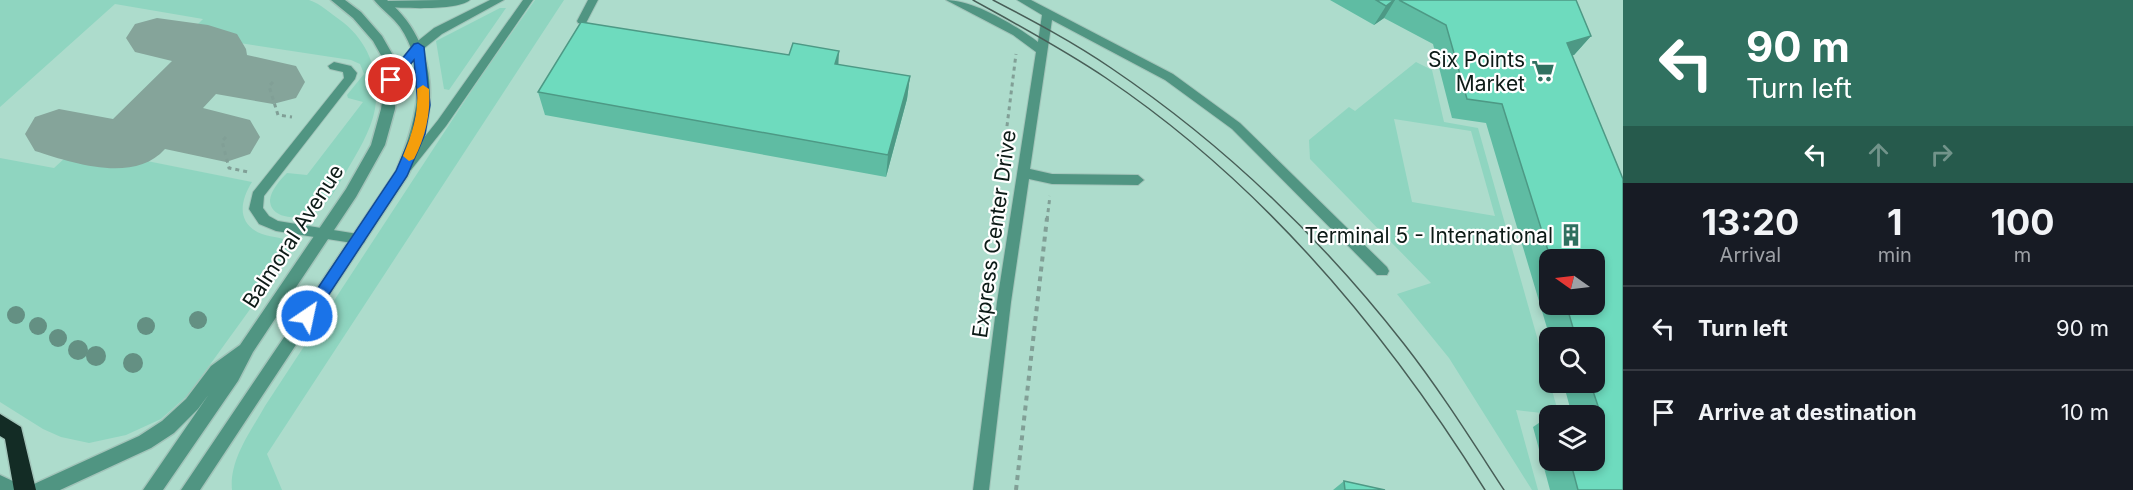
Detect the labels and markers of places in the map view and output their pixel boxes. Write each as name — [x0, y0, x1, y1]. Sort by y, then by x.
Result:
place label: Six Points Market — [1428, 47, 1525, 96]
pin — [365, 54, 416, 105]
supermarket icon: Six Points Market — [1530, 58, 1556, 84]
building icon: Terminal 5 - International — [1558, 222, 1584, 248]
place label: Terminal 5 - International — [1304, 223, 1553, 248]

